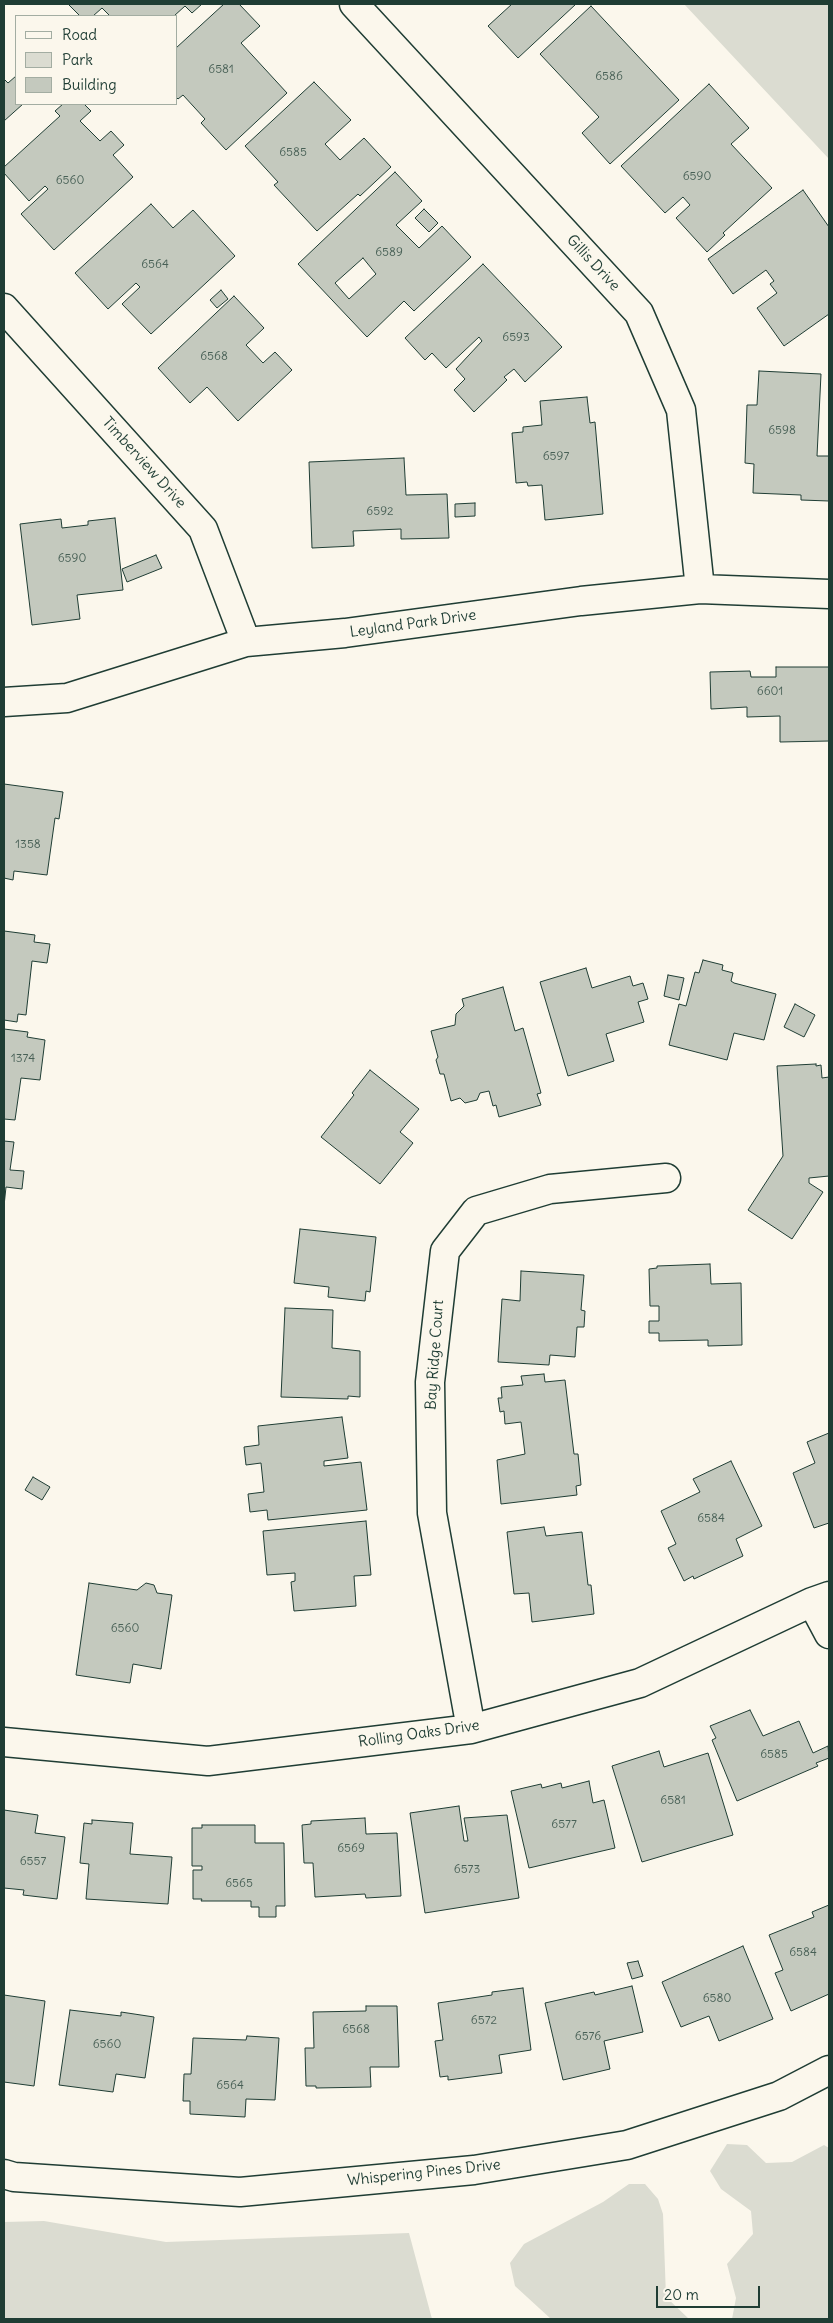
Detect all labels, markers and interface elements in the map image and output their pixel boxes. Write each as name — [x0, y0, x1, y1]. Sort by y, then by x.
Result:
legend — [15, 15, 178, 105]
text: Road — [62, 25, 97, 44]
text: Park — [62, 50, 93, 69]
house number: 6581 — [208, 63, 234, 77]
house number: 6586 — [595, 70, 623, 84]
text: Building — [62, 75, 117, 94]
house number: 6585 — [279, 146, 307, 160]
house number: 6590 — [683, 170, 711, 184]
house number: 6560 — [56, 174, 84, 188]
street label: Gillis Drive — [563, 231, 623, 295]
house number: 6589 — [375, 246, 403, 260]
house number: 6564 — [141, 258, 169, 272]
house number: 6593 — [502, 331, 530, 345]
house number: 6568 — [200, 350, 228, 364]
street label: Timberview Drive — [98, 414, 190, 512]
house number: 6598 — [768, 424, 796, 438]
house number: 6597 — [543, 450, 569, 464]
house number: 6592 — [366, 505, 394, 519]
house number: 6590 — [58, 552, 86, 566]
street label: Leyland Park Drive — [349, 606, 477, 642]
house number: 6601 — [757, 685, 783, 699]
house number: 1358 — [15, 838, 41, 852]
house number: 1374 — [11, 1052, 35, 1066]
street label: Bay Ridge Court — [422, 1299, 448, 1411]
house number: 6584 — [697, 1512, 725, 1526]
house number: 6560 — [111, 1622, 139, 1636]
street label: Rolling Oaks Drive — [357, 1717, 481, 1751]
house number: 6585 — [760, 1748, 788, 1762]
house number: 6581 — [660, 1794, 686, 1808]
house number: 6577 — [551, 1818, 577, 1832]
house number: 6569 — [337, 1842, 365, 1856]
house number: 6557 — [20, 1855, 46, 1869]
house number: 6573 — [454, 1863, 480, 1877]
house number: 6565 — [225, 1877, 253, 1891]
house number: 6584 — [789, 1946, 817, 1960]
house number: 6580 — [703, 1992, 731, 2006]
house number: 6572 — [471, 2014, 497, 2028]
house number: 6568 — [342, 2023, 370, 2037]
house number: 6576 — [575, 2030, 601, 2044]
house number: 6560 — [93, 2038, 121, 2052]
house number: 6564 — [216, 2079, 244, 2093]
street label: Whispering Pines Drive — [346, 2156, 502, 2190]
scale bar — [658, 2276, 762, 2308]
text: 20 m — [664, 2285, 699, 2304]

